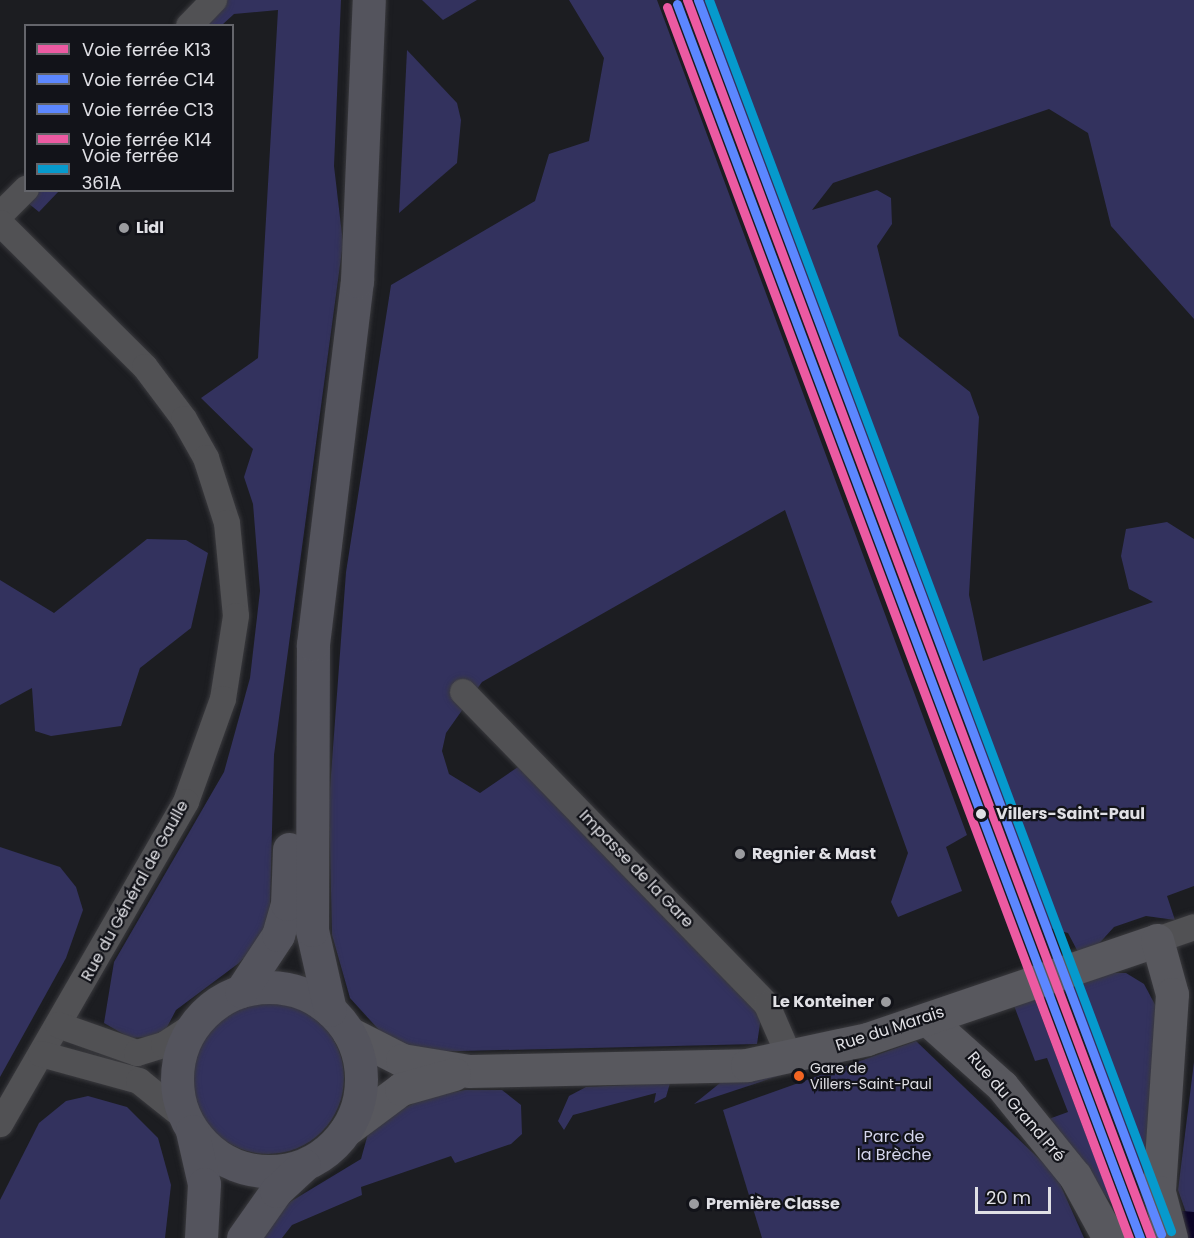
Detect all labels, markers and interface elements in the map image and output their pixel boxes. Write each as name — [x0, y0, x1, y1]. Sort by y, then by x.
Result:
legend — [24, 24, 234, 192]
text: Voie ferrée K13 — [82, 37, 211, 62]
text: Voie ferrée C14 — [82, 67, 215, 92]
text: Voie ferrée C13 — [82, 97, 214, 122]
text: Voie ferrée K14 — [82, 127, 212, 152]
text: Voie ferrée 361A — [82, 143, 179, 195]
place label: Lidl — [136, 218, 164, 238]
marker: Lidl — [117, 221, 131, 235]
street label: Rue du Général de Gaulle — [77, 797, 193, 985]
marker: Villers-Saint-Paul — [971, 804, 991, 824]
place label: Villers-Saint-Paul — [996, 804, 1145, 824]
street label: Impasse de la Gare — [575, 806, 697, 932]
place label: Regnier & Mast — [752, 844, 876, 864]
marker: Regnier & Mast — [733, 847, 747, 861]
place label: Le Konteiner — [772, 992, 874, 1012]
marker: Le Konteiner — [879, 995, 893, 1009]
street label: Rue du Marais — [833, 1002, 947, 1056]
street label: Rue du Grand Pré — [963, 1048, 1069, 1166]
place label: Gare de Villers-Saint-Paul — [810, 1060, 932, 1092]
marker: Gare de Villers-Saint-Paul — [793, 1070, 805, 1082]
park label: Parc de la Brèche — [857, 1127, 931, 1165]
scale bar — [978, 1175, 1054, 1213]
text: 20 m — [986, 1185, 1031, 1210]
place label: Première Classe — [706, 1194, 840, 1214]
marker: Première Classe — [687, 1197, 701, 1211]

